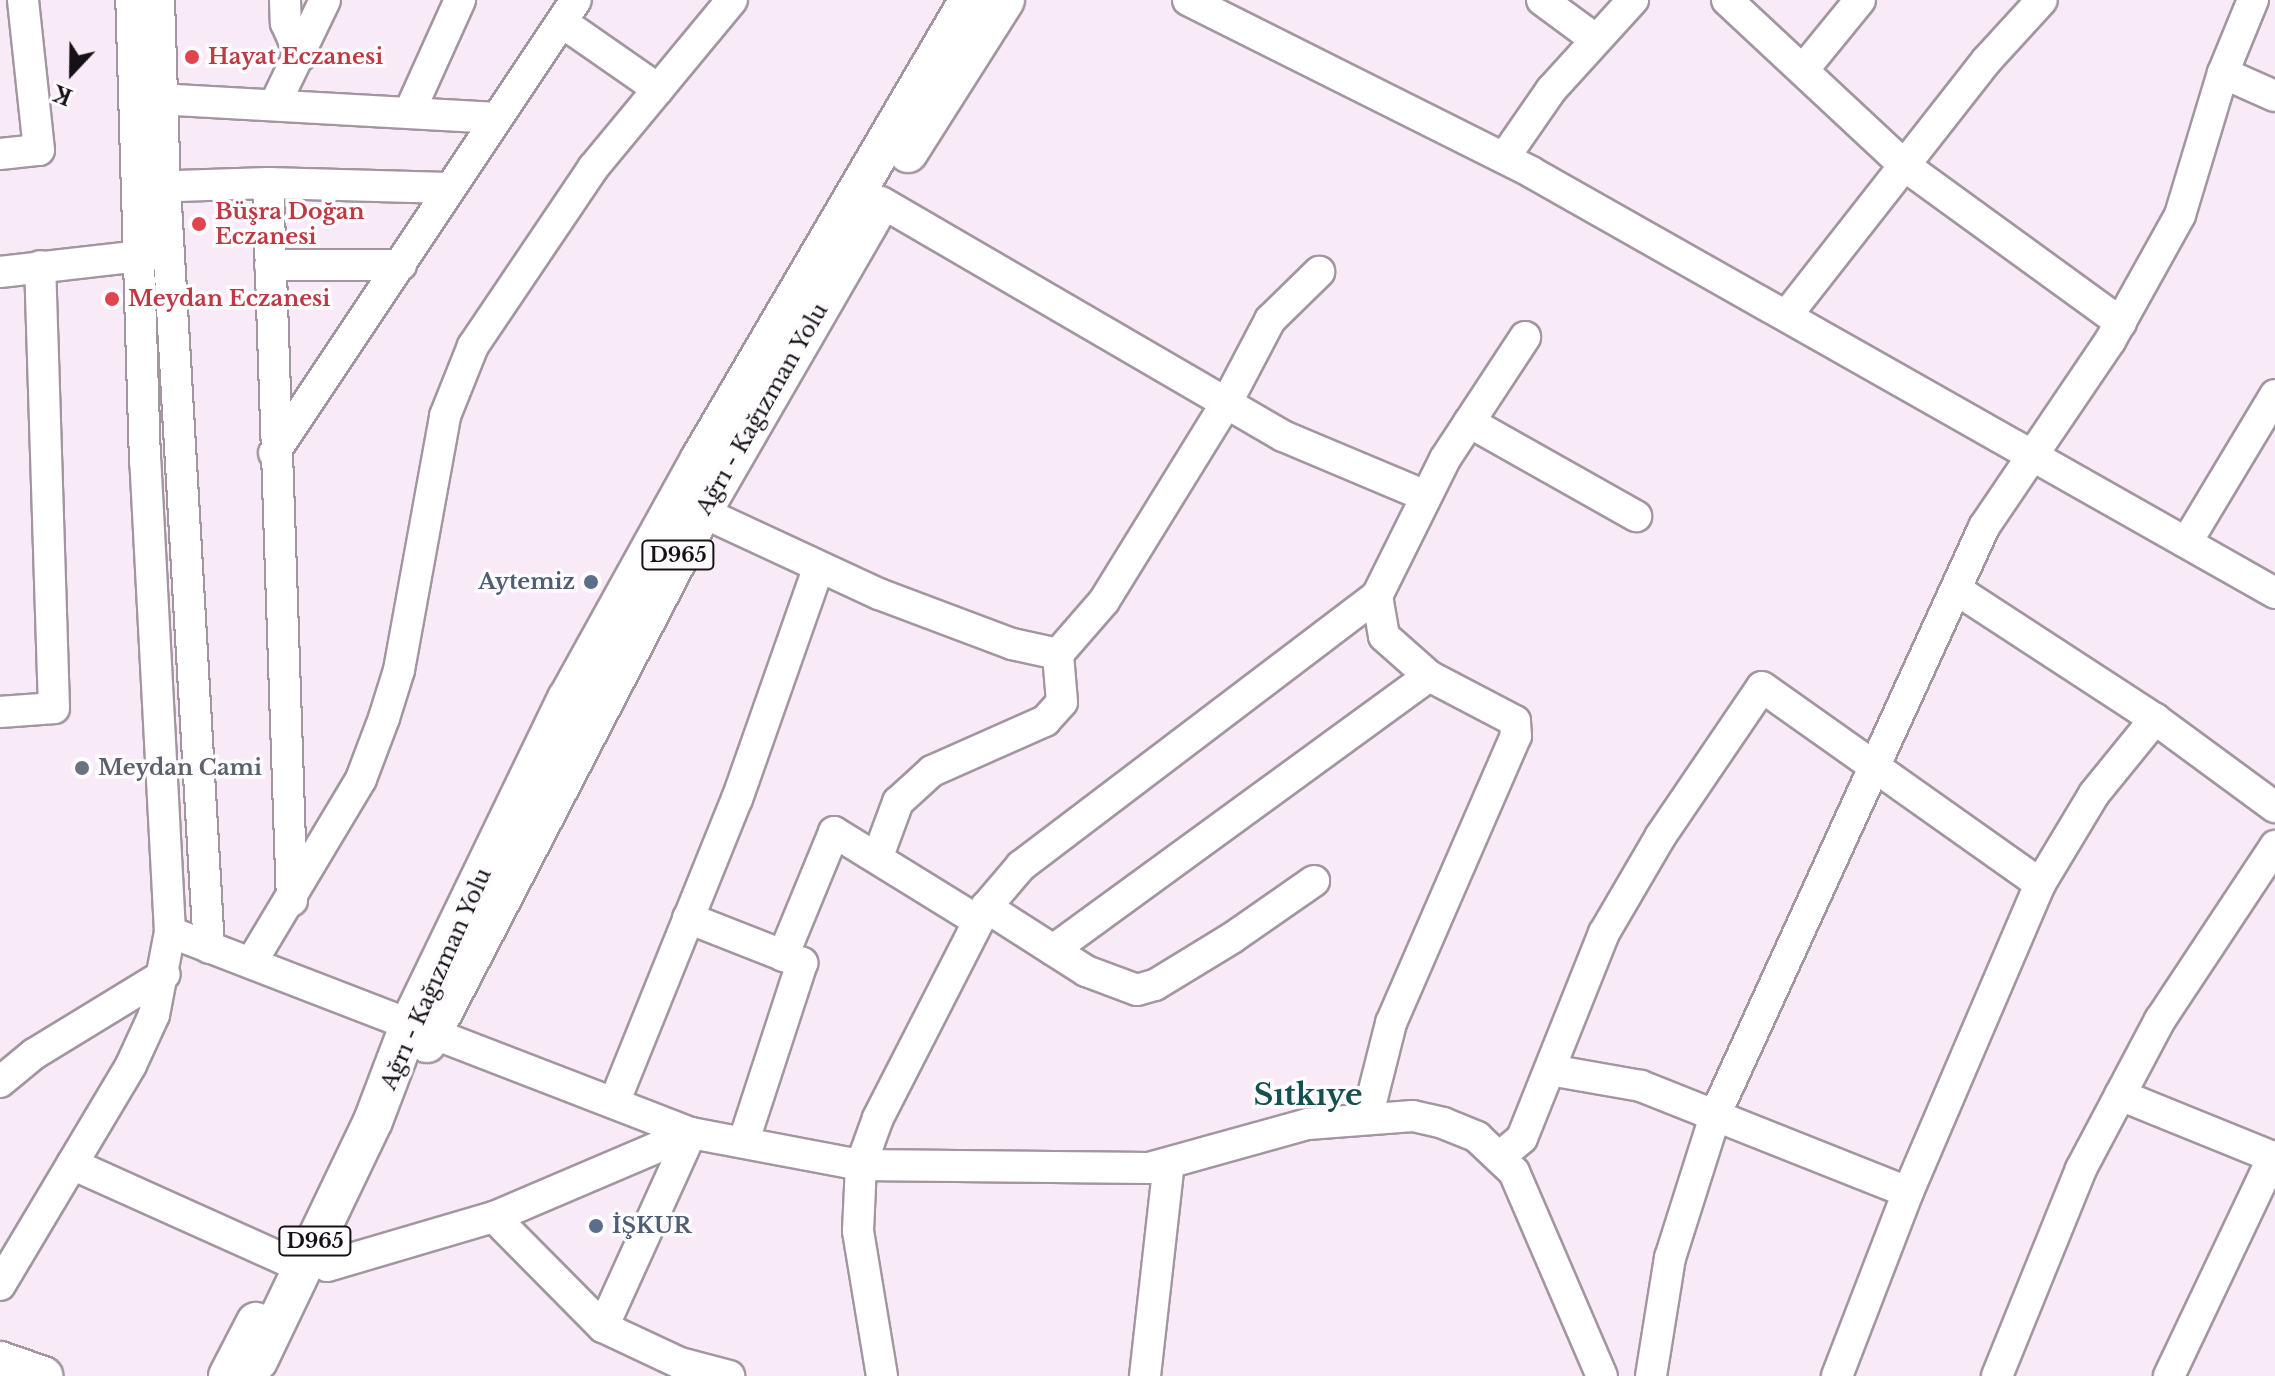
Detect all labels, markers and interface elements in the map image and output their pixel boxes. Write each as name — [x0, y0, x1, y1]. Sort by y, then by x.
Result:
north arrow — [32, 32, 112, 112]
place label: Hayat Eczanesi — [208, 44, 383, 70]
marker: Hayat Eczanesi — [183, 48, 201, 66]
text: K — [49, 79, 76, 111]
place label: Büşra Doğan Eczanesi — [215, 198, 364, 250]
marker: Büşra Doğan Eczanesi — [190, 215, 208, 233]
place label: Meydan Eczanesi — [128, 286, 330, 312]
marker: Meydan Eczanesi — [103, 290, 121, 308]
street label: Ağrı - Kağızman Yolu — [690, 298, 834, 520]
road number: D965 — [640, 539, 716, 571]
place label: Aytemiz — [478, 569, 575, 595]
marker: Aytemiz — [582, 573, 600, 591]
place label: Meydan Cami — [98, 755, 262, 781]
marker: Meydan Cami — [73, 759, 91, 777]
street label: Ağrı - Kağızman Yolu — [375, 864, 497, 1094]
district label: Sıtkıye — [1254, 1077, 1362, 1113]
place label: İŞKUR — [612, 1213, 691, 1239]
marker: İŞKUR — [587, 1217, 605, 1235]
road number: D965 — [277, 1225, 353, 1257]

